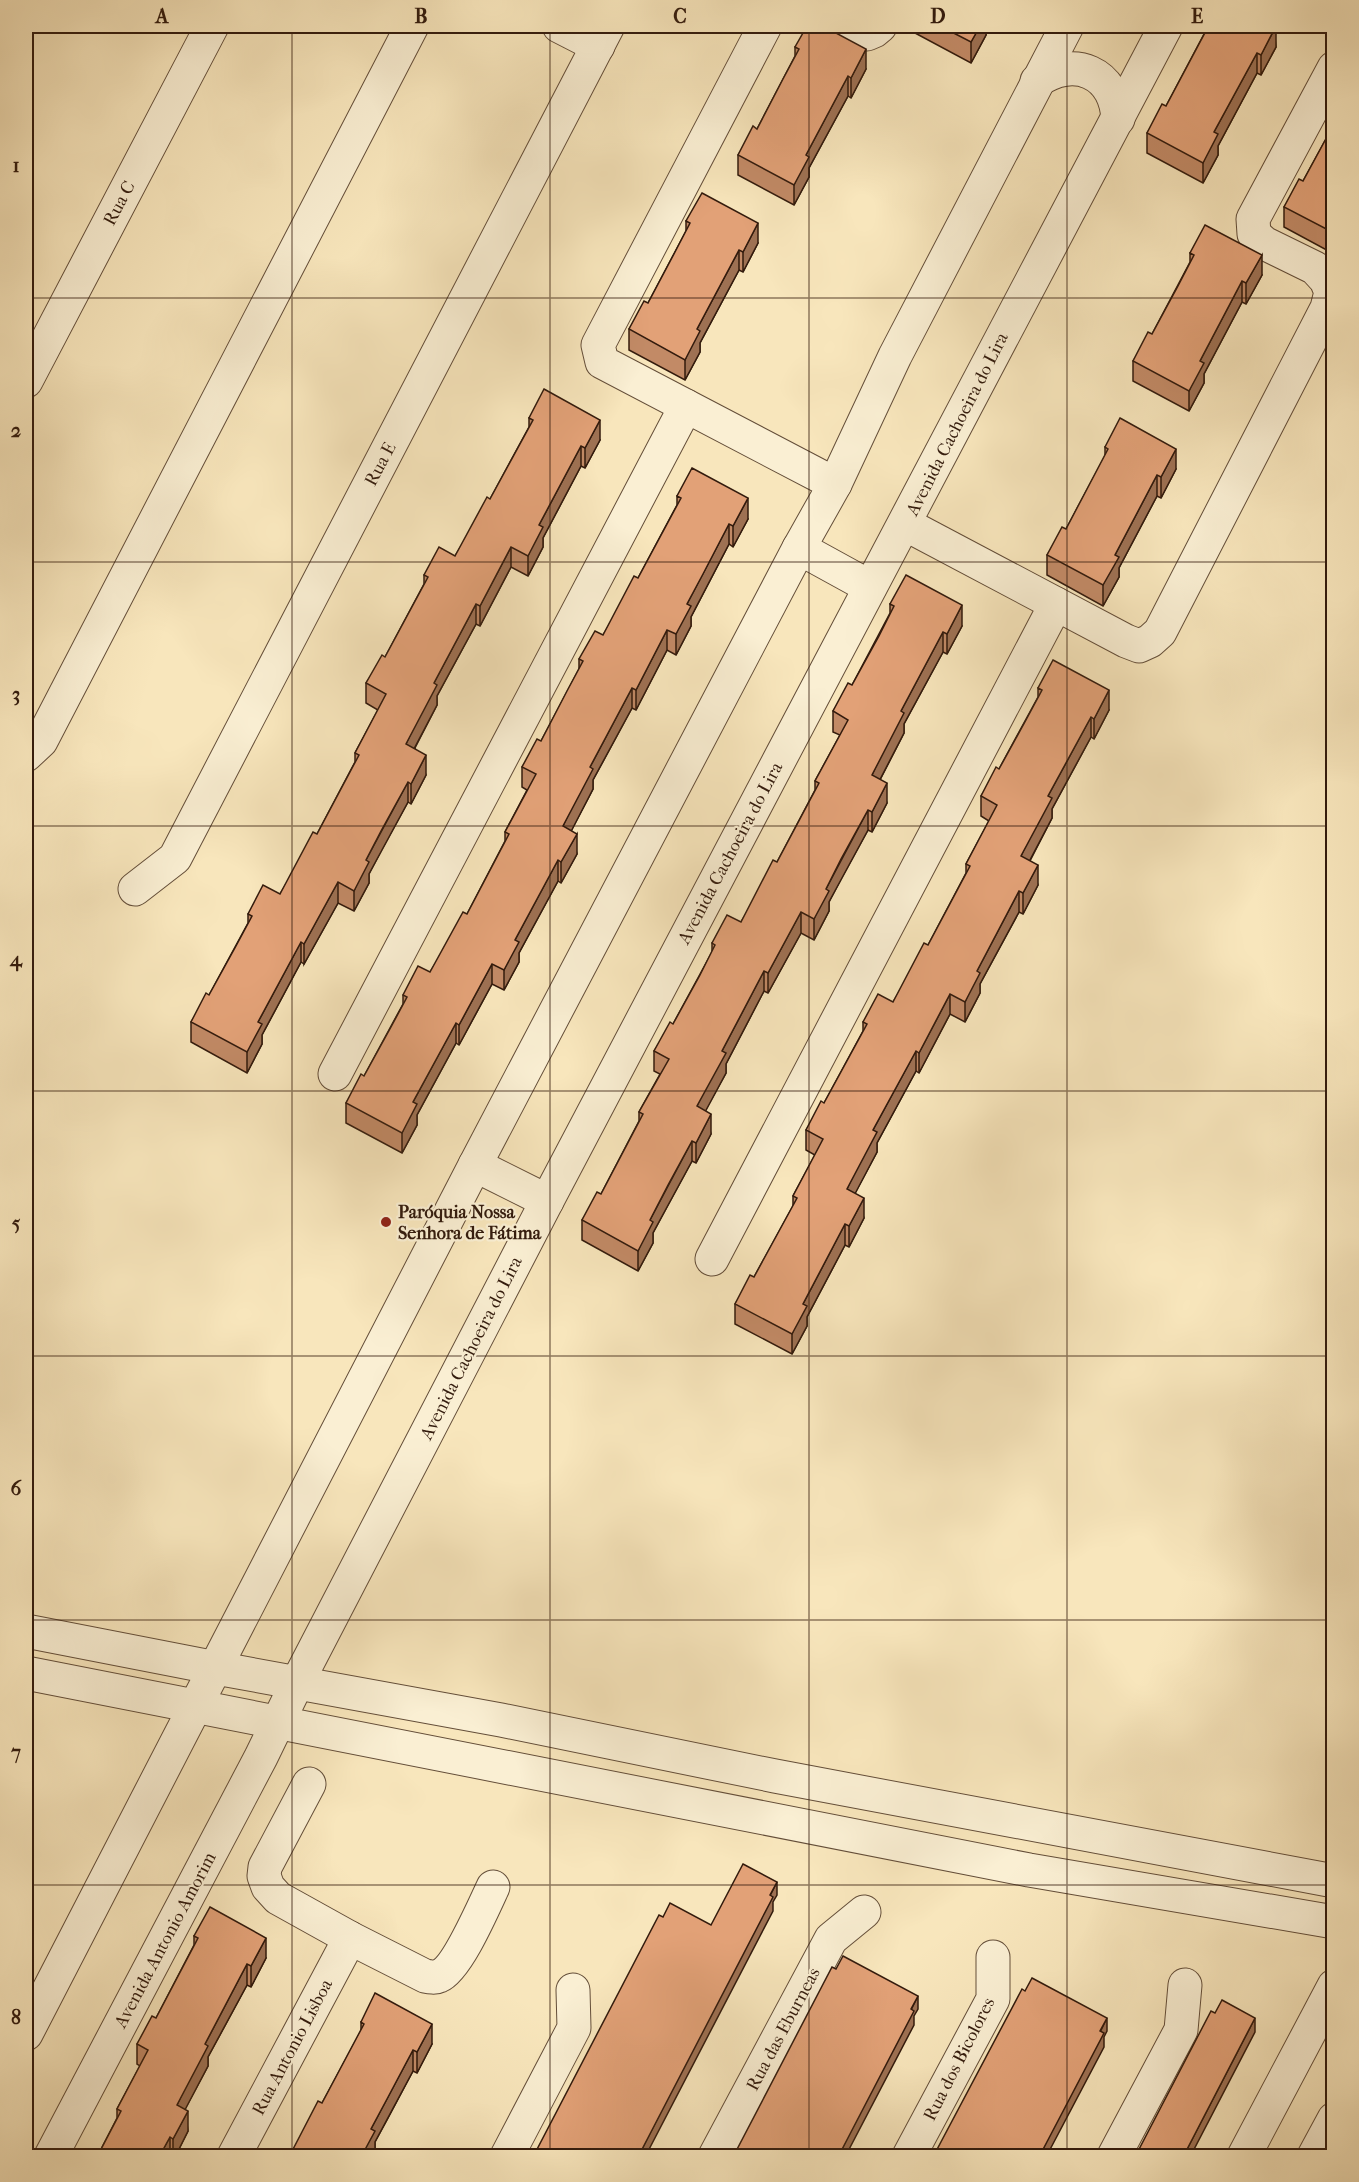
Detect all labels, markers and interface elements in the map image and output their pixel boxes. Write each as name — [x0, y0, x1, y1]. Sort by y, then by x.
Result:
text: A — [154, 5, 170, 28]
text: B — [414, 5, 428, 28]
text: C — [673, 5, 687, 28]
text: D — [930, 5, 946, 28]
text: E — [1191, 5, 1203, 28]
text: 1 — [12, 154, 20, 177]
street label: Rua C — [99, 177, 140, 229]
street label: Avenida Cachoeira do Lira — [902, 328, 1013, 520]
text: 2 — [11, 419, 21, 442]
street label: Rua E — [360, 439, 401, 490]
text: 3 — [12, 683, 20, 706]
street label: Avenida Cachoeira do Lira — [673, 758, 788, 949]
text: 4 — [9, 948, 23, 972]
place label: Paróquia Nossa Senhora de Fátima — [398, 1202, 542, 1244]
text: 5 — [12, 1212, 21, 1235]
marker: Paróquia Nossa Senhora de Fátima — [379, 1215, 393, 1229]
street label: Avenida Cachoeira do Lira — [416, 1252, 527, 1444]
text: 6 — [11, 1477, 23, 1500]
text: 7 — [10, 1741, 21, 1764]
street label: Avenida Antonio Amorim — [110, 1849, 221, 2033]
street label: Rua das Eburneas — [742, 1964, 825, 2094]
street label: Rua Antonio Lisboa — [248, 1975, 337, 2119]
street label: Rua dos Bicolores — [919, 1994, 1000, 2124]
text: 8 — [11, 2006, 21, 2029]

